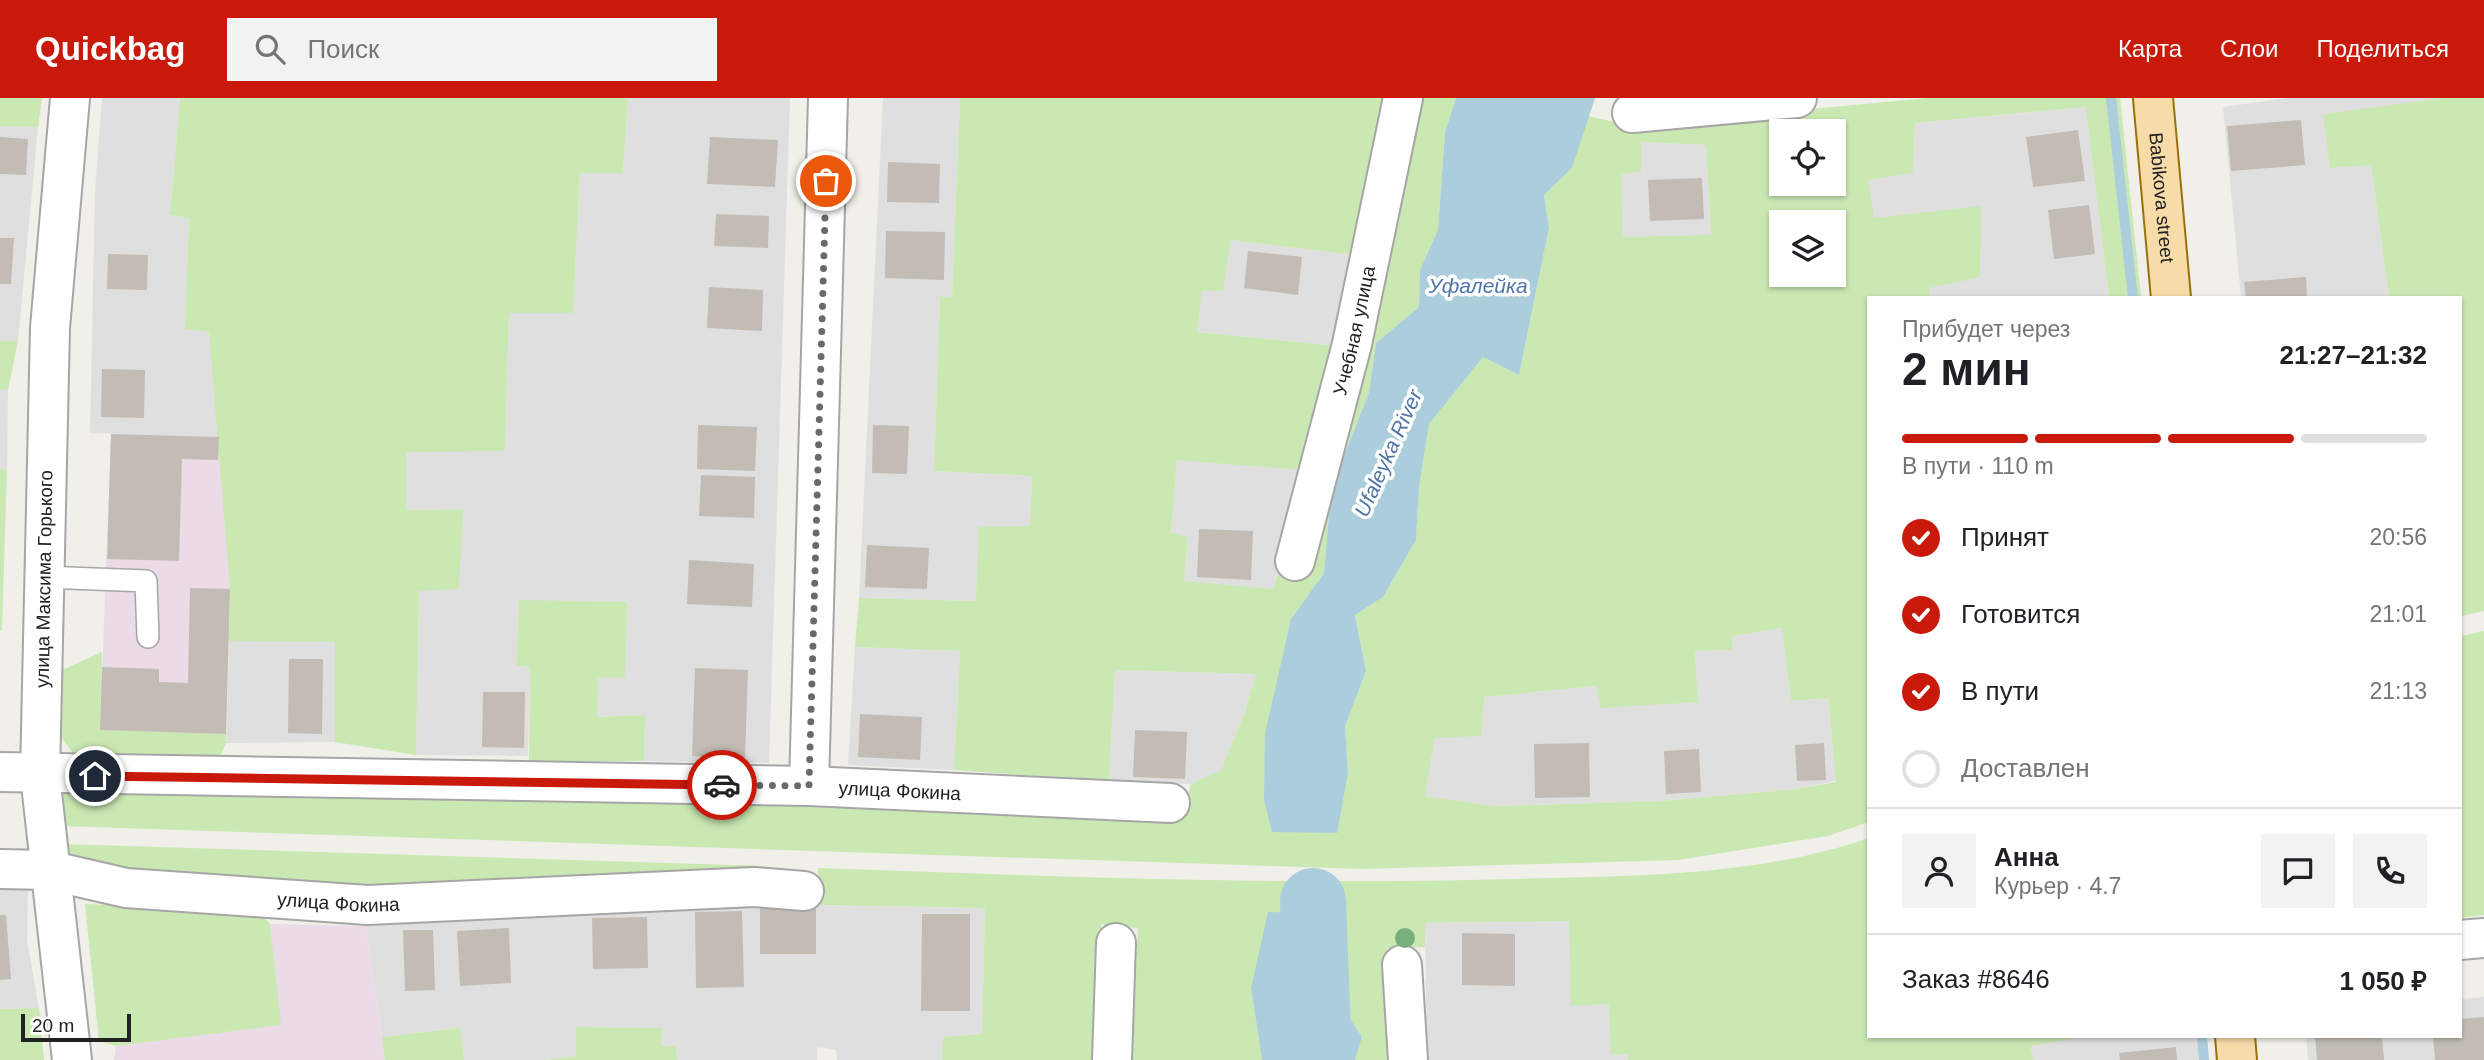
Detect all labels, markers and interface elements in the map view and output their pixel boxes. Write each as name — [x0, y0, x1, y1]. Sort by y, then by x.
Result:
search box — [227, 18, 717, 81]
text: Quickbag — [35, 30, 185, 67]
icon: search — [251, 30, 289, 68]
text: Поиск — [307, 34, 379, 64]
text: Карта — [2118, 35, 2182, 62]
text: Слои — [2220, 35, 2278, 62]
text: Поделиться — [2316, 35, 2449, 62]
map controls — [1769, 119, 1846, 287]
button: locate — [1769, 119, 1846, 196]
street label: Babikova street — [2146, 131, 2178, 265]
pin — [796, 151, 856, 211]
icon: bag — [807, 162, 845, 200]
button: layers — [1769, 210, 1846, 287]
street label: Учебная улица — [1329, 263, 1379, 397]
water label: Уфалейка — [1427, 274, 1528, 297]
text: Прибудет через — [1902, 316, 2070, 342]
text: 21:27–21:32 — [2280, 340, 2427, 370]
text: 2 мин — [1902, 343, 2030, 395]
water label: Ufaleyka River — [1350, 385, 1427, 520]
text: В пути · 110 m — [1902, 453, 2054, 479]
street label: улица Максима Горького — [32, 470, 56, 688]
icon: check — [1902, 519, 1940, 557]
text: Принят — [1961, 522, 2049, 552]
text: 20:56 — [2369, 524, 2427, 550]
icon: check — [1902, 596, 1940, 634]
text: Готовится — [1961, 599, 2080, 629]
text: 21:01 — [2369, 601, 2427, 627]
icon: check — [1902, 673, 1940, 711]
text: В пути — [1961, 676, 2039, 706]
text: 21:13 — [2369, 678, 2427, 704]
pin — [65, 746, 125, 806]
courier — [687, 750, 757, 820]
text: Доставлен — [1961, 753, 2090, 783]
icon: home — [76, 757, 114, 795]
icon: car — [703, 766, 741, 804]
street label: улица Фокина — [838, 777, 962, 804]
button: person — [1902, 834, 1976, 908]
button: chat — [2261, 834, 2335, 908]
button: phone — [2353, 834, 2427, 908]
text: Анна — [1994, 842, 2059, 872]
text: Курьер · 4.7 — [1994, 873, 2121, 899]
street label: улица Фокина — [277, 888, 401, 916]
text: Заказ #8646 — [1902, 964, 2050, 994]
text: 1 050 ₽ — [2340, 966, 2427, 996]
scale bar — [21, 1011, 131, 1043]
text: 20 m — [32, 1015, 74, 1036]

